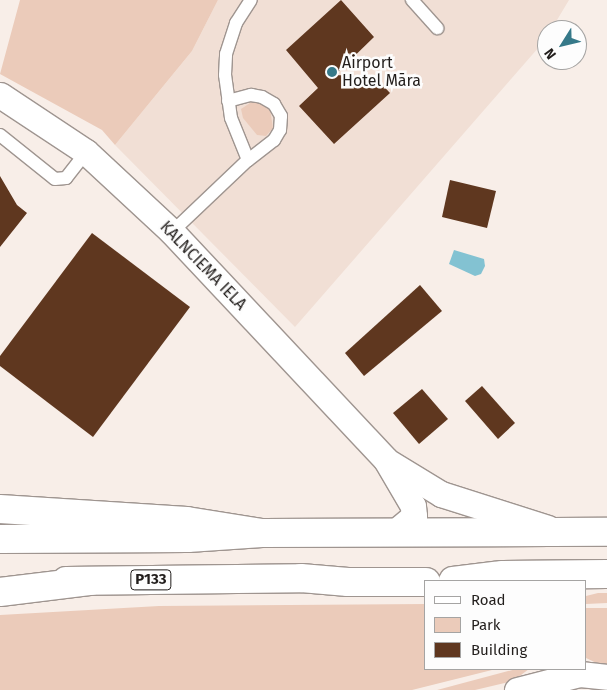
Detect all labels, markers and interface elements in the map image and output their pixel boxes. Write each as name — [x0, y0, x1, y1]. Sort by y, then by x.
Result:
north arrow — [537, 20, 587, 70]
text: N — [541, 45, 560, 62]
place label: Airport Hotel Māra — [342, 53, 421, 91]
marker: Airport Hotel Māra — [326, 66, 338, 78]
street label: KALNCIEMA IELA — [156, 218, 250, 314]
road number: P133 — [130, 568, 172, 592]
legend — [424, 580, 587, 670]
text: Road — [471, 591, 506, 609]
text: Park — [471, 616, 501, 634]
text: Building — [471, 641, 527, 659]

